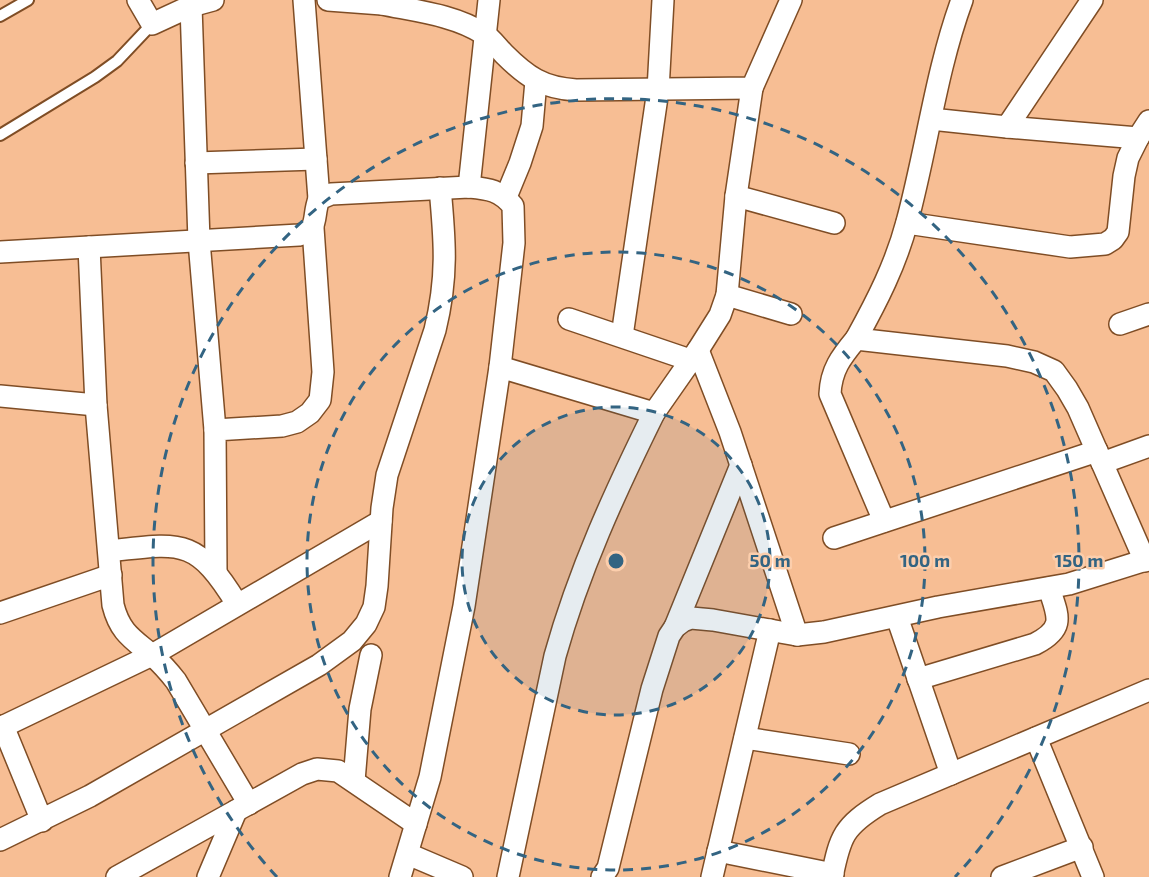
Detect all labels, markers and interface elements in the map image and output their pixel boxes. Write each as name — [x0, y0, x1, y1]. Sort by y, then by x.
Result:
text: 50 m — [749, 549, 791, 571]
text: 100 m — [900, 549, 950, 571]
text: 150 m — [1055, 549, 1103, 571]
centre of rings — [606, 551, 626, 571]

